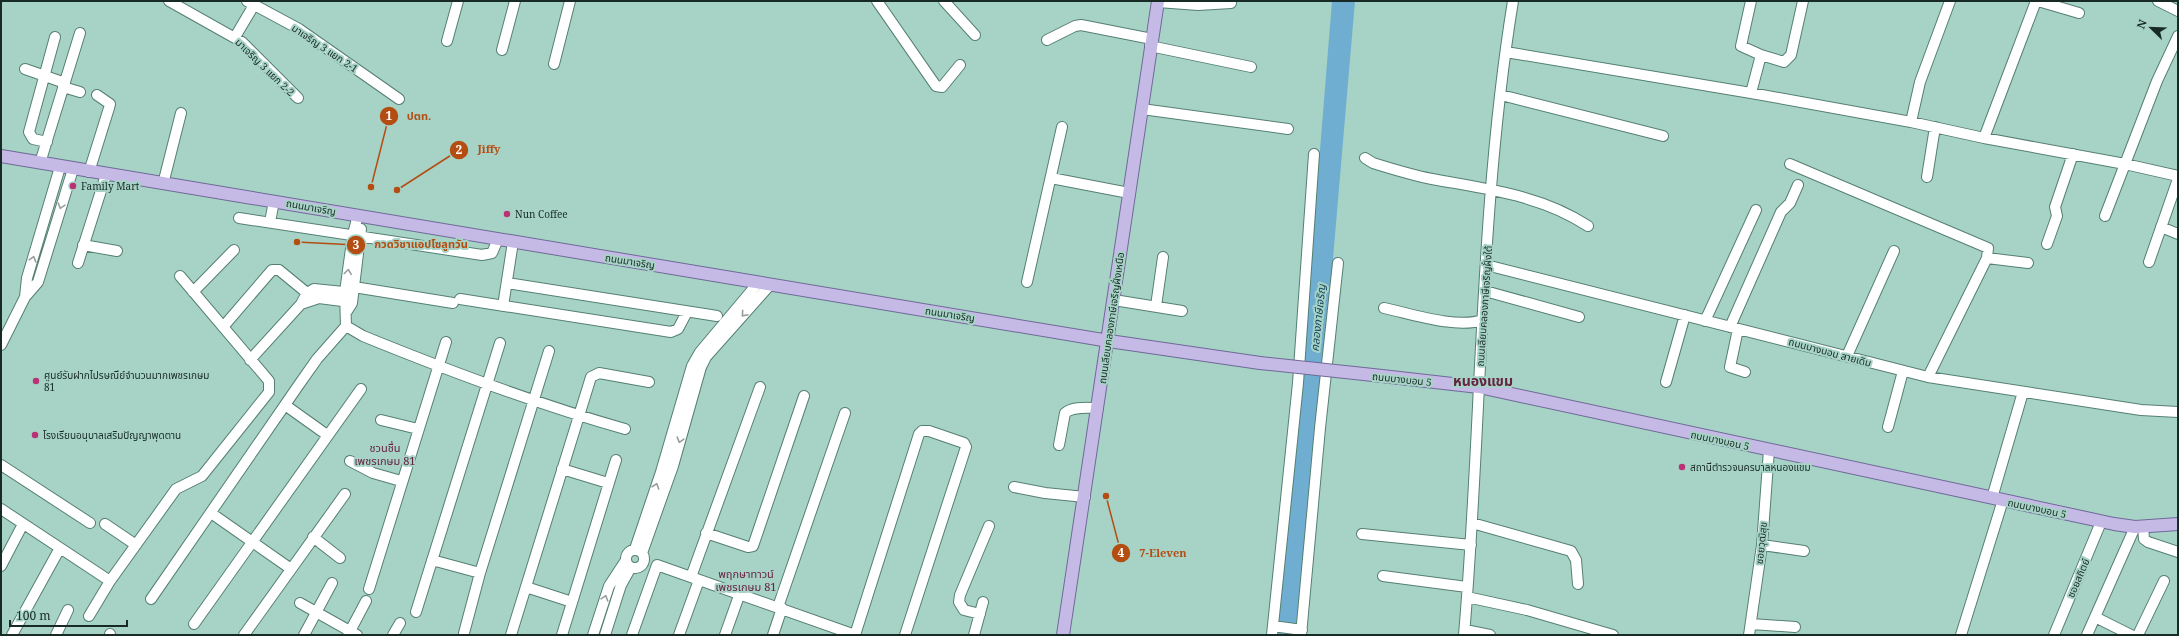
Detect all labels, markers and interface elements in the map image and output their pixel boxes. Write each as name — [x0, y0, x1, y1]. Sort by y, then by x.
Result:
north arrow — [2131, 8, 2171, 48]
text: N — [2133, 17, 2150, 31]
street label: มาเจริญ 3 แยก 2-1 — [289, 21, 361, 75]
street label: มาเจริญ 3 แยก 2-2 — [232, 35, 298, 99]
callout: ปตท. — [379, 104, 439, 127]
text: 1 — [386, 107, 393, 124]
text: ปตท. — [407, 108, 431, 123]
callout: Jiffy — [449, 138, 508, 161]
text: 2 — [456, 141, 463, 158]
text: Jiffy — [477, 141, 501, 156]
place label: Family Mart — [81, 179, 140, 193]
marker: Family Mart — [68, 181, 78, 191]
street label: ถนนมาเจริญ — [285, 196, 337, 218]
one-way arrow — [57, 203, 66, 210]
place label: Nun Coffee — [515, 207, 568, 221]
marker: Nun Coffee — [502, 209, 512, 219]
callout: กวดวิชาแอปโซลูทวัน — [346, 233, 475, 256]
text: 3 — [353, 236, 360, 253]
text: กวดวิชาแอปโซลูทวัน — [374, 236, 468, 251]
street label: ถนนเลียบคลองภาษีเจริญฝั่งใต้ — [1473, 245, 1495, 367]
street label: ถนนมาเจริญ — [604, 250, 656, 272]
street label: ถนนเลียบคลองภาษีเจริญฝั่งเหนือ — [1095, 251, 1127, 385]
one-way arrow — [28, 255, 37, 262]
one-way arrow — [343, 269, 352, 275]
water label: คลองภาษีเจริญ — [1307, 283, 1329, 352]
street label: ถนนมาเจริญ — [924, 303, 976, 325]
one-way arrow — [742, 309, 749, 317]
street label: ถนนบางบอน สายเดิม — [1787, 334, 1873, 370]
place label: ศูนย์รับฝากไปรษณีย์จำนวนมากเพชรเกษม 81 — [44, 368, 209, 394]
street label: ถนนบางบอน 5 — [1372, 369, 1432, 389]
district label: หนองแขม — [1453, 371, 1513, 390]
marker: ศูนย์รับฝากไปรษณีย์จำนวนมากเพชรเกษม 81 — [31, 376, 41, 386]
street label: ถนนบางบอน 5 — [1689, 427, 1751, 453]
place label: โรงเรียนอนุบาลเสริมปัญญาพุดตาน — [43, 428, 181, 442]
marker: โรงเรียนอนุบาลเสริมปัญญาพุดตาน — [30, 430, 40, 440]
one-way arrow — [677, 436, 685, 443]
district label: ชวนชื่น เพชรเกษม 81 — [355, 440, 415, 468]
place label: สถานีตำรวจนครบาลหนองแขม — [1690, 460, 1811, 474]
marker: สถานีตำรวจนครบาลหนองแขม — [1677, 462, 1687, 472]
one-way arrow — [652, 483, 660, 490]
street label: ถนนบางบอน 5 — [2006, 495, 2068, 521]
street label: ซอยวุฒิสุข — [1752, 521, 1770, 565]
callout: 7-Eleven — [1111, 542, 1195, 565]
text: 4 — [1118, 544, 1125, 561]
text: 7-Eleven — [1139, 545, 1187, 560]
street label: ซอยสถิตย์ — [2063, 556, 2093, 600]
district label: พฤกษาทาวน์ เพชรเกษม 81 — [716, 566, 776, 594]
one-way arrow — [600, 595, 609, 602]
scale bar — [10, 602, 127, 628]
text: 100 m — [16, 607, 51, 624]

